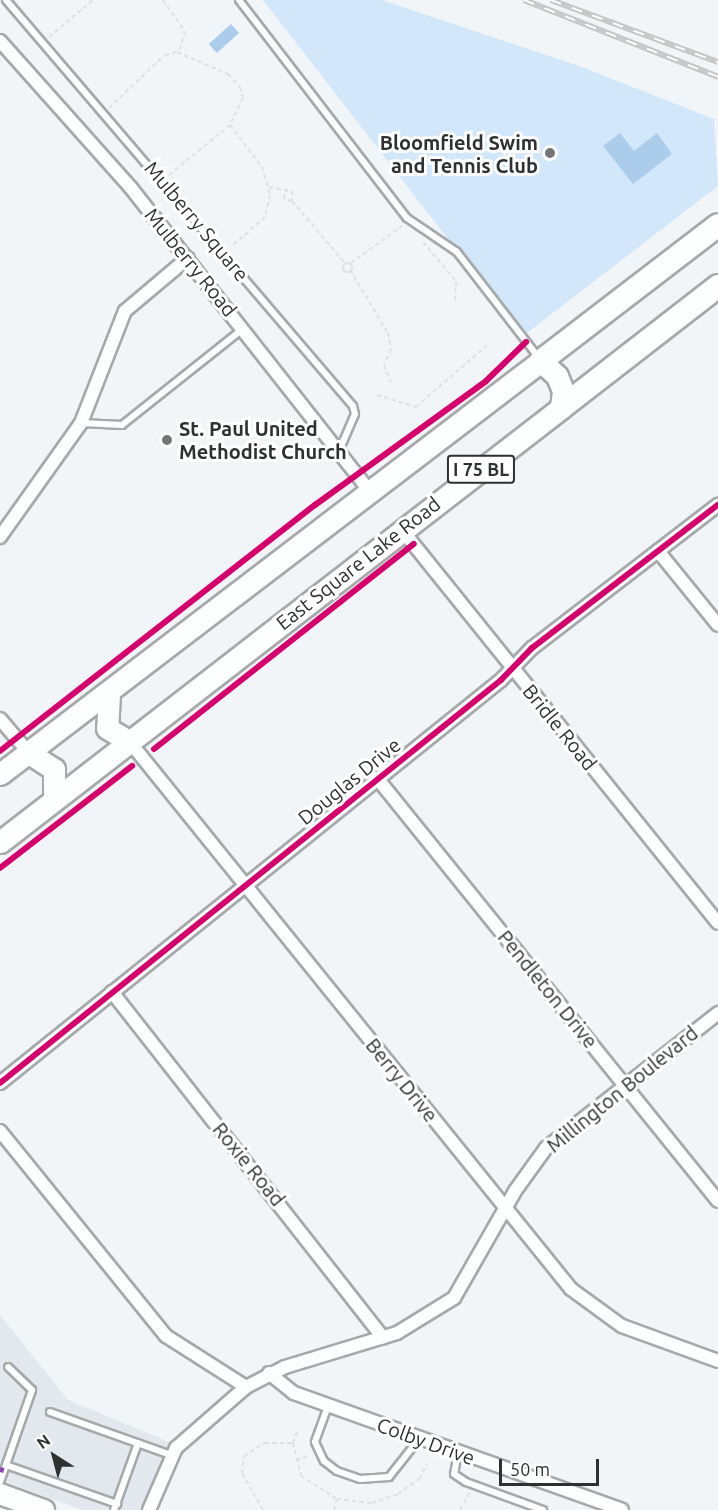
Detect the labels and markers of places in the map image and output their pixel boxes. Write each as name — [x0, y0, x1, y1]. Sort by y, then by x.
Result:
place label: Bloomfield Swim and Tennis Club — [380, 130, 538, 177]
marker: Bloomfield Swim and Tennis Club — [543, 146, 557, 160]
place label: St. Paul United Methodist Church — [179, 416, 347, 463]
marker: St. Paul United Methodist Church — [160, 433, 174, 447]

